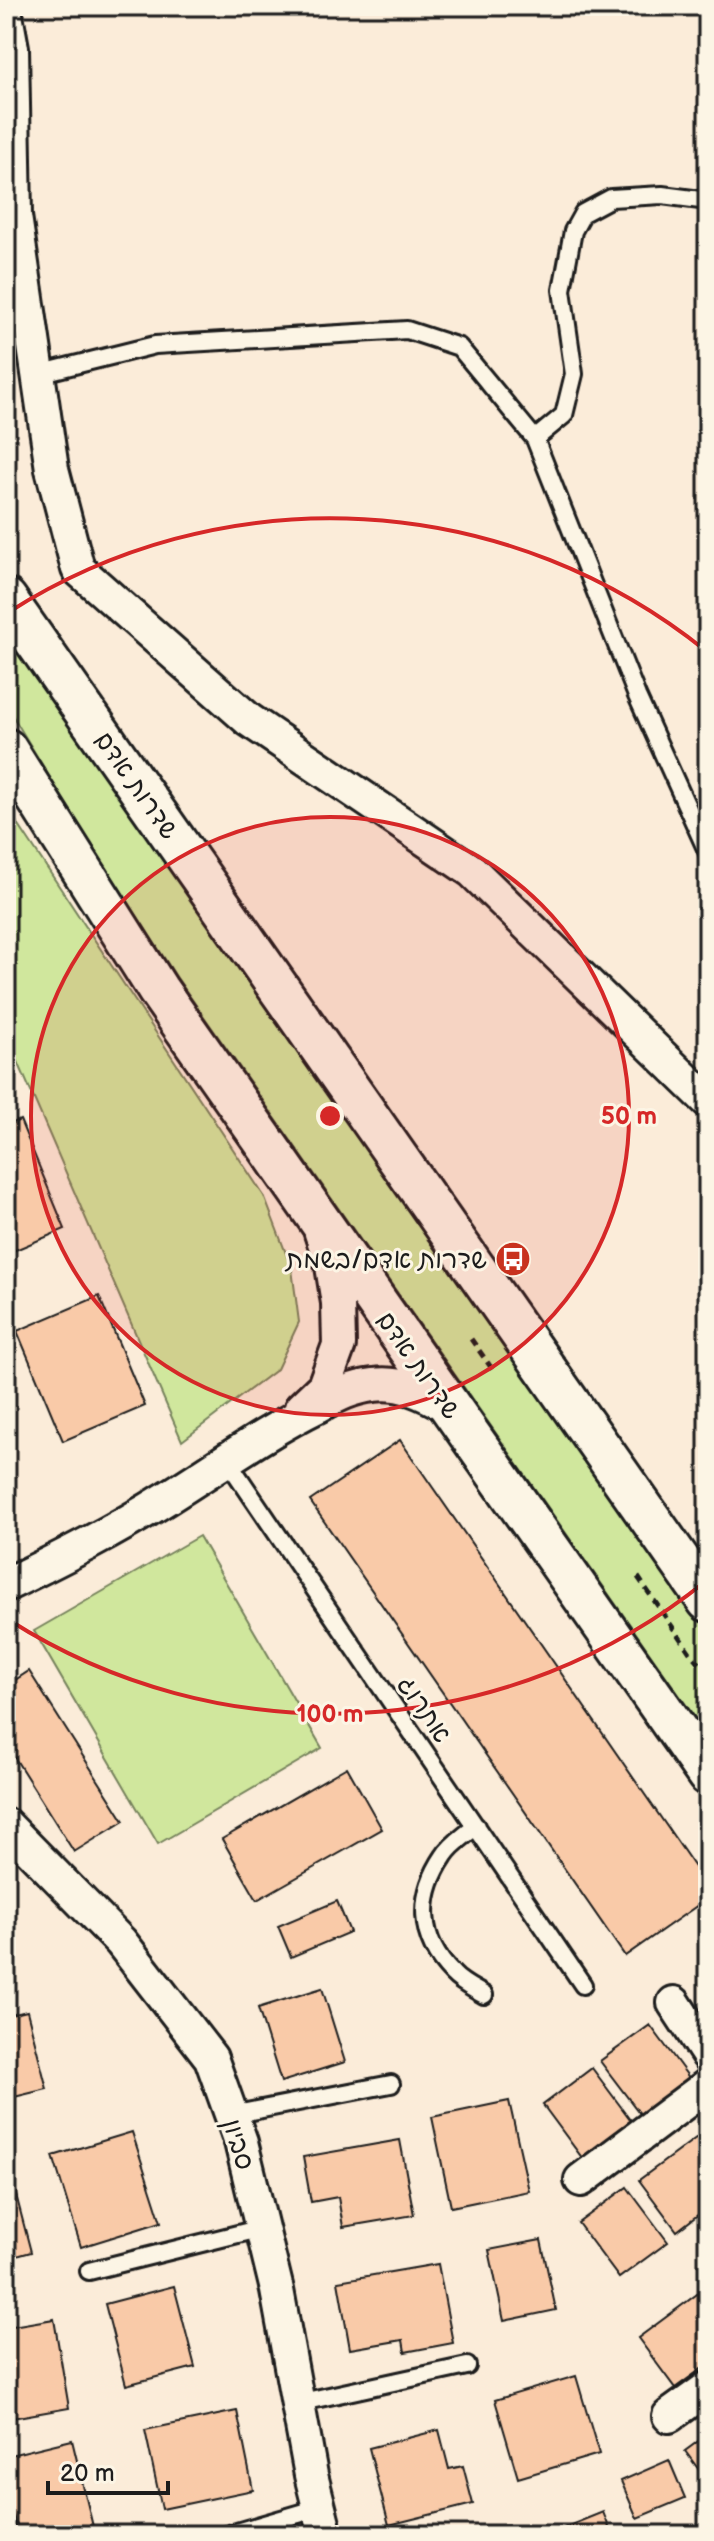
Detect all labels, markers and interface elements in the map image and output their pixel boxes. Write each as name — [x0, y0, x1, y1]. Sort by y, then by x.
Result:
street label: שדרות אדם — [87, 726, 184, 846]
centre of rings — [316, 1102, 344, 1130]
text: 50 m — [601, 1102, 657, 1131]
bus stop icon: שדרות אדם/בשמת — [494, 1240, 532, 1278]
place label: שדרות אדם/בשמת — [284, 1245, 487, 1276]
street label: שדרות אדם — [369, 1306, 466, 1426]
street label: אתרוג — [390, 1670, 457, 1749]
text: 100 m — [297, 1700, 363, 1729]
street label: סביון — [215, 2115, 260, 2174]
scale bar — [48, 2445, 168, 2495]
text: 20 m — [60, 2459, 115, 2488]

